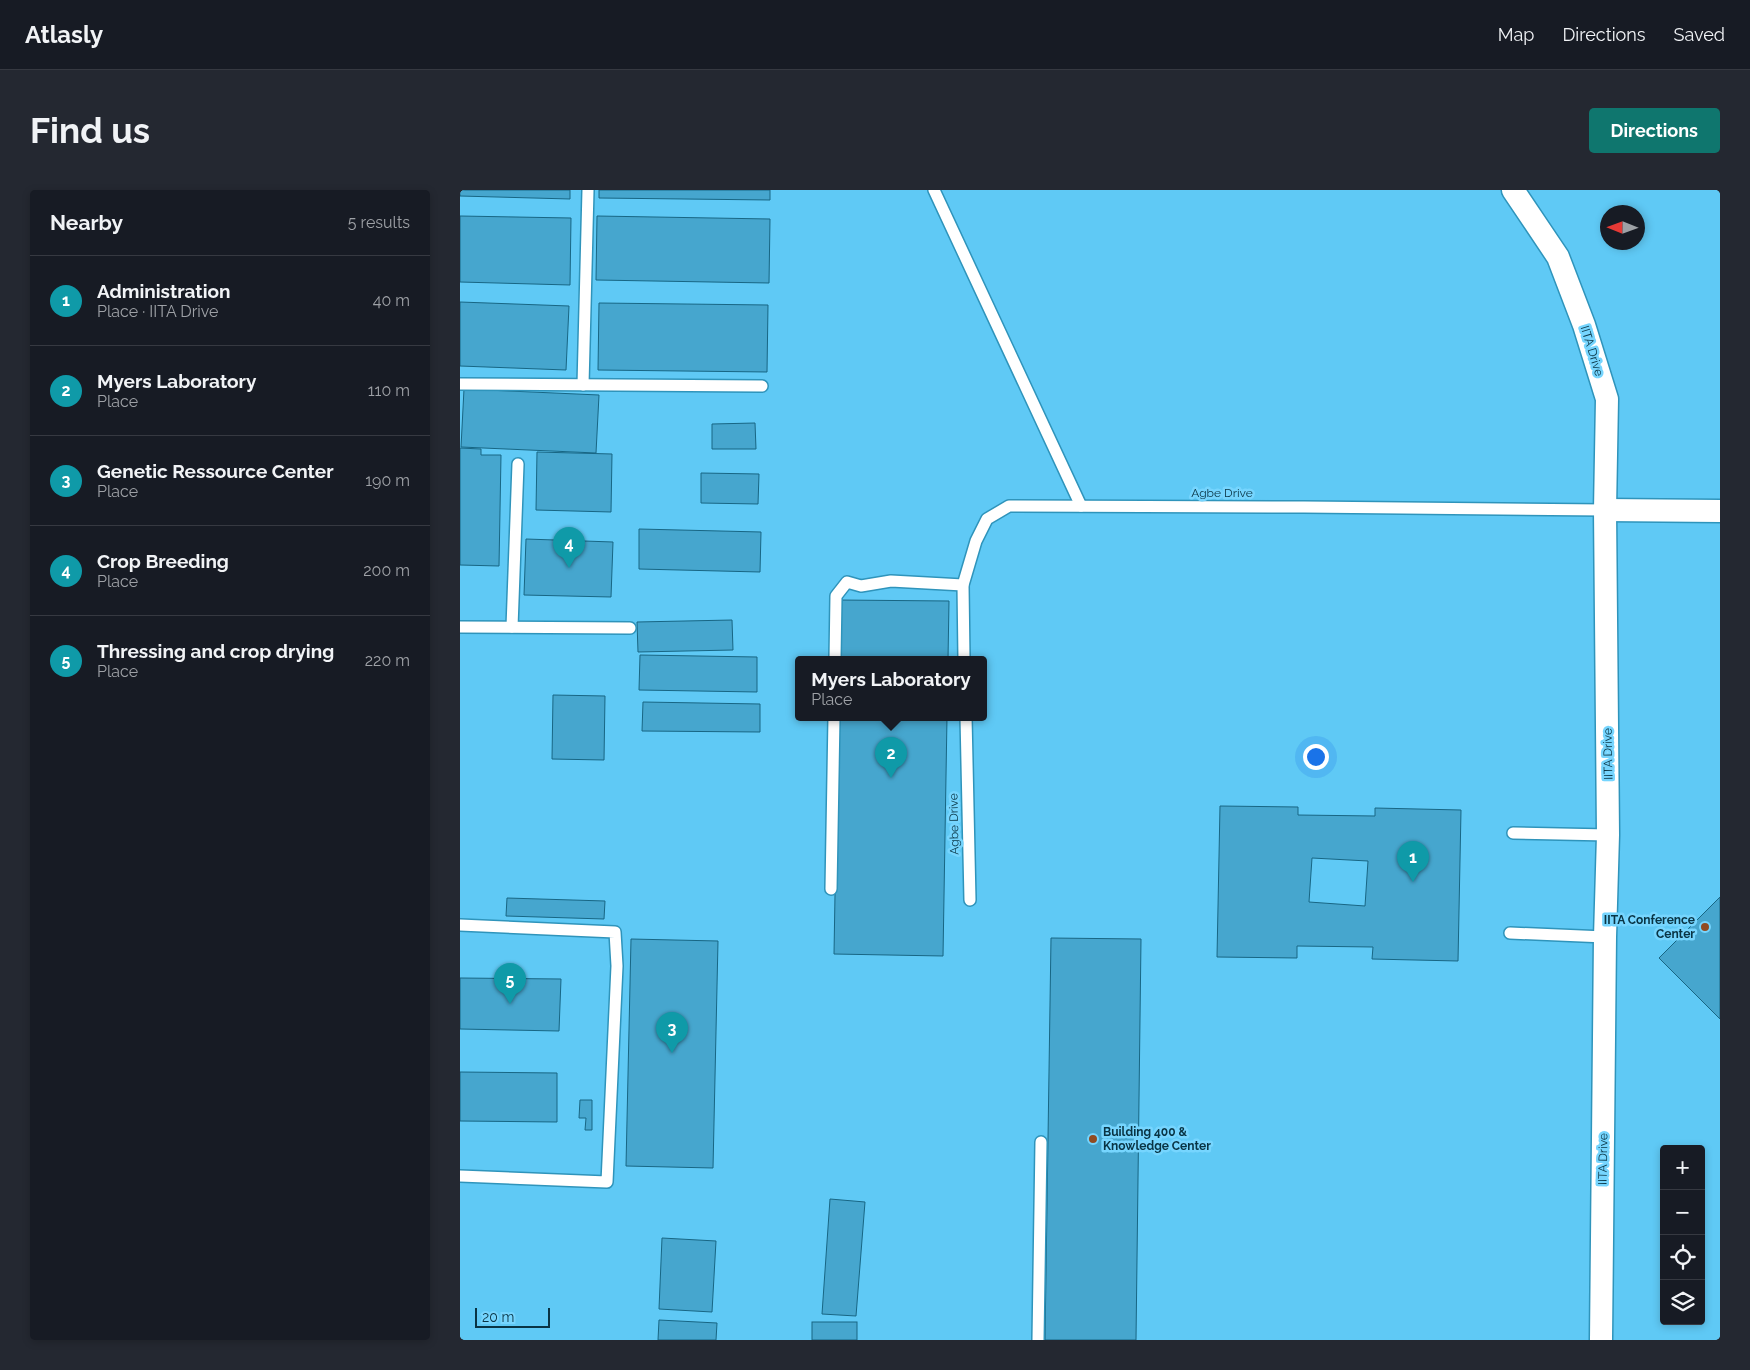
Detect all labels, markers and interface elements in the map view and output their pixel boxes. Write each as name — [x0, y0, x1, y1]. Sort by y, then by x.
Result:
text: Atlasly — [25, 20, 103, 49]
text: Map — [1498, 24, 1534, 45]
text: Directions — [1562, 24, 1646, 45]
text: Saved — [1674, 24, 1725, 45]
button: Directions — [1589, 108, 1720, 153]
text: Find us — [30, 110, 150, 151]
north arrow — [1600, 205, 1645, 250]
text: Nearby — [50, 210, 123, 235]
text: 5 results — [348, 213, 410, 232]
text: Administration — [97, 280, 230, 302]
text: 1 — [62, 291, 70, 310]
text: 40 m — [373, 291, 410, 310]
text: Place · IITA Drive — [97, 302, 219, 321]
street label: IITA Drive — [1578, 324, 1606, 378]
text: Myers Laboratory — [97, 370, 256, 392]
text: 2 — [61, 381, 71, 400]
text: 110 m — [368, 381, 410, 400]
text: Place — [97, 392, 138, 411]
text: Genetic Ressource Center — [97, 460, 334, 482]
text: 3 — [62, 471, 70, 490]
text: 190 m — [365, 471, 410, 490]
text: Place — [97, 482, 138, 501]
street label: Agbe Drive — [1191, 486, 1253, 500]
pin: 4 — [553, 527, 585, 568]
text: Crop Breeding — [97, 550, 229, 572]
text: 4 — [61, 561, 71, 580]
text: 200 m — [363, 561, 410, 580]
text: Place — [97, 572, 138, 591]
text: Thressing and crop drying — [97, 640, 334, 662]
text: 5 — [62, 651, 70, 670]
text: 220 m — [365, 651, 410, 670]
popup — [795, 656, 987, 721]
text: Place — [97, 662, 138, 681]
text: Myers Laboratory — [811, 668, 971, 690]
text: Place — [811, 690, 852, 709]
street label: IITA Drive — [1601, 728, 1615, 780]
pin: 2 — [875, 737, 907, 778]
your location — [1303, 744, 1329, 770]
street label: Agbe Drive — [946, 793, 962, 855]
pin: 1 — [1397, 841, 1429, 882]
place label: IITA Conference Center — [1604, 913, 1695, 941]
marker: IITA Conference Center — [1699, 921, 1711, 933]
pin: 5 — [494, 963, 526, 1004]
pin: 3 — [656, 1012, 688, 1053]
place label: Building 400 & Knowledge Center — [1103, 1125, 1211, 1153]
marker: Building 400 & Knowledge Center — [1087, 1133, 1099, 1145]
street label: IITA Drive — [1596, 1133, 1610, 1185]
map controls — [1660, 1145, 1705, 1325]
button: + — [1660, 1145, 1705, 1190]
button: − — [1660, 1190, 1705, 1235]
button: locate — [1660, 1235, 1705, 1280]
button: layers — [1660, 1280, 1705, 1325]
scale bar — [475, 1305, 550, 1328]
text: 20 m — [482, 1309, 514, 1325]

